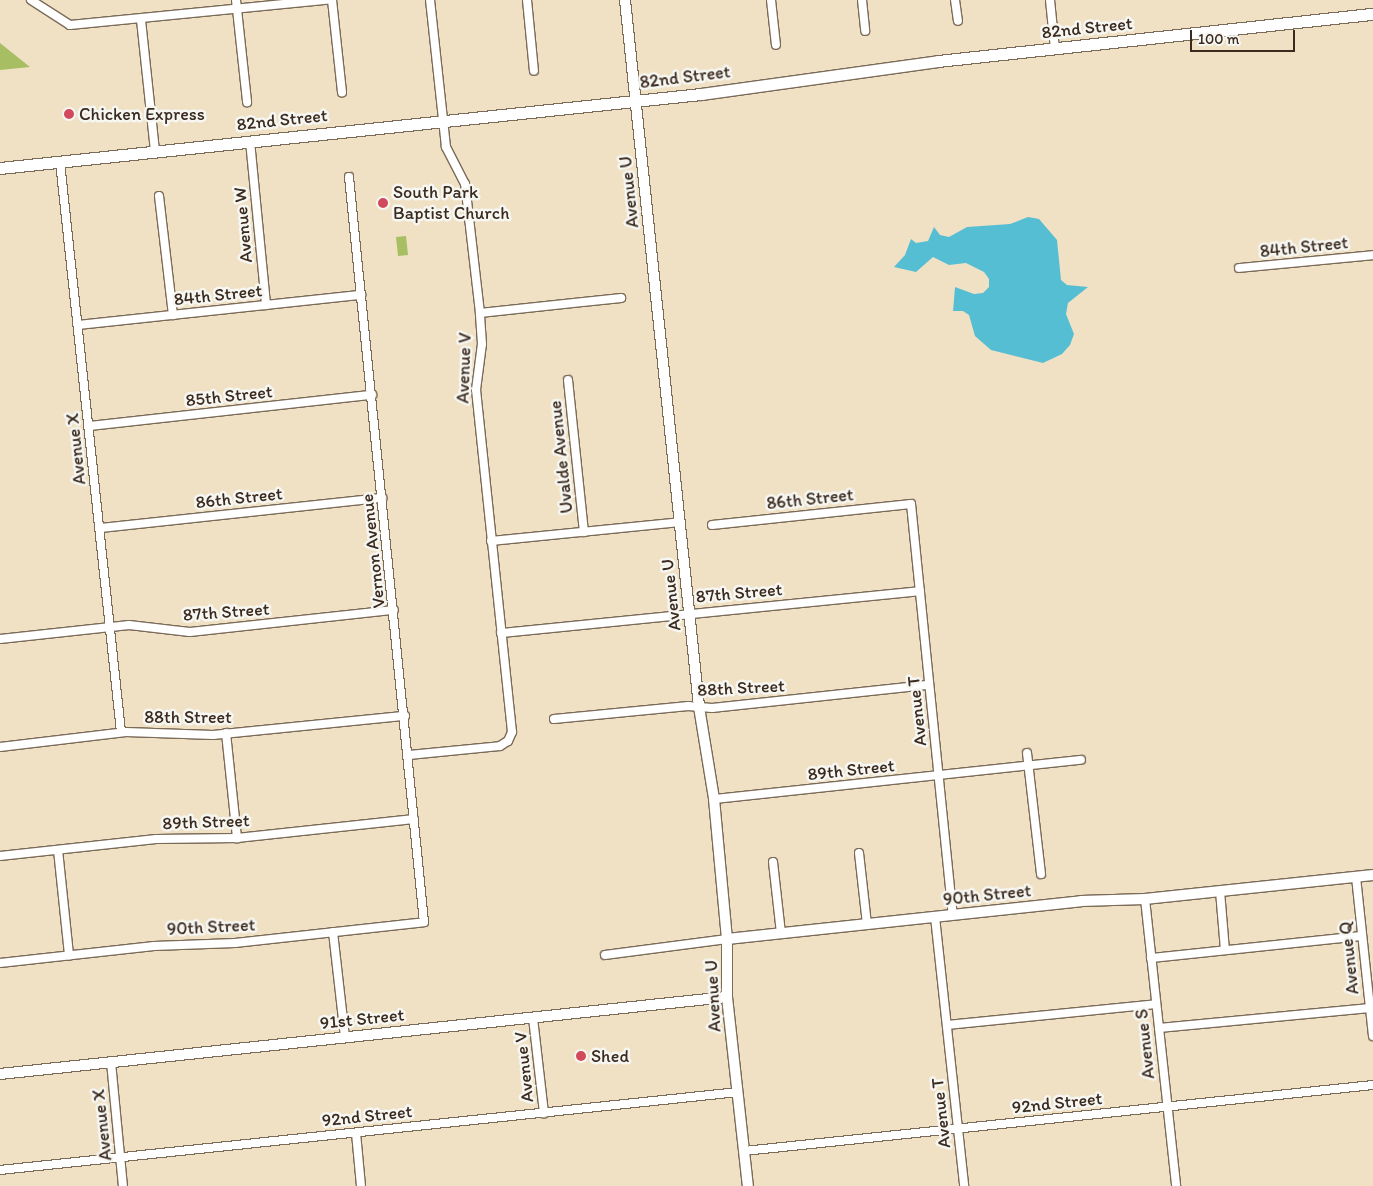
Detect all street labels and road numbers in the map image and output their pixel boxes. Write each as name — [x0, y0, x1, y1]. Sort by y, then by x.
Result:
street label: 82nd Street — [1041, 13, 1133, 43]
street label: 82nd Street — [639, 61, 731, 93]
street label: 82nd Street — [236, 105, 328, 135]
street label: Avenue U — [614, 155, 644, 229]
street label: Avenue W — [229, 186, 257, 264]
street label: 84th Street — [1259, 232, 1349, 262]
street label: 84th Street — [173, 280, 263, 310]
street label: Avenue V — [452, 332, 476, 404]
street label: 85th Street — [185, 381, 273, 411]
street label: Uvalde Avenue — [544, 400, 578, 514]
street label: Avenue X — [62, 412, 90, 486]
street label: 86th Street — [195, 483, 283, 513]
street label: 86th Street — [766, 484, 854, 514]
street label: Vernon Avenue — [356, 493, 390, 609]
street label: Avenue U — [656, 558, 686, 632]
street label: 87th Street — [695, 578, 783, 608]
street label: 87th Street — [182, 598, 270, 626]
street label: 88th Street — [697, 675, 785, 701]
street label: Avenue T — [903, 675, 931, 747]
street label: 88th Street — [144, 706, 232, 728]
street label: 89th Street — [807, 755, 895, 785]
street label: 89th Street — [162, 810, 250, 834]
street label: 90th Street — [942, 880, 1032, 910]
street label: 90th Street — [166, 914, 256, 940]
street label: Avenue Q — [1334, 920, 1364, 996]
street label: Avenue U — [700, 959, 726, 1033]
street label: 91st Street — [319, 1004, 405, 1034]
street label: Avenue S — [1131, 1008, 1159, 1080]
street label: Avenue V — [510, 1031, 538, 1103]
street label: Avenue T — [927, 1077, 955, 1149]
street label: Avenue X — [88, 1088, 116, 1162]
street label: 92nd Street — [1011, 1088, 1103, 1118]
street label: 92nd Street — [321, 1101, 413, 1131]

